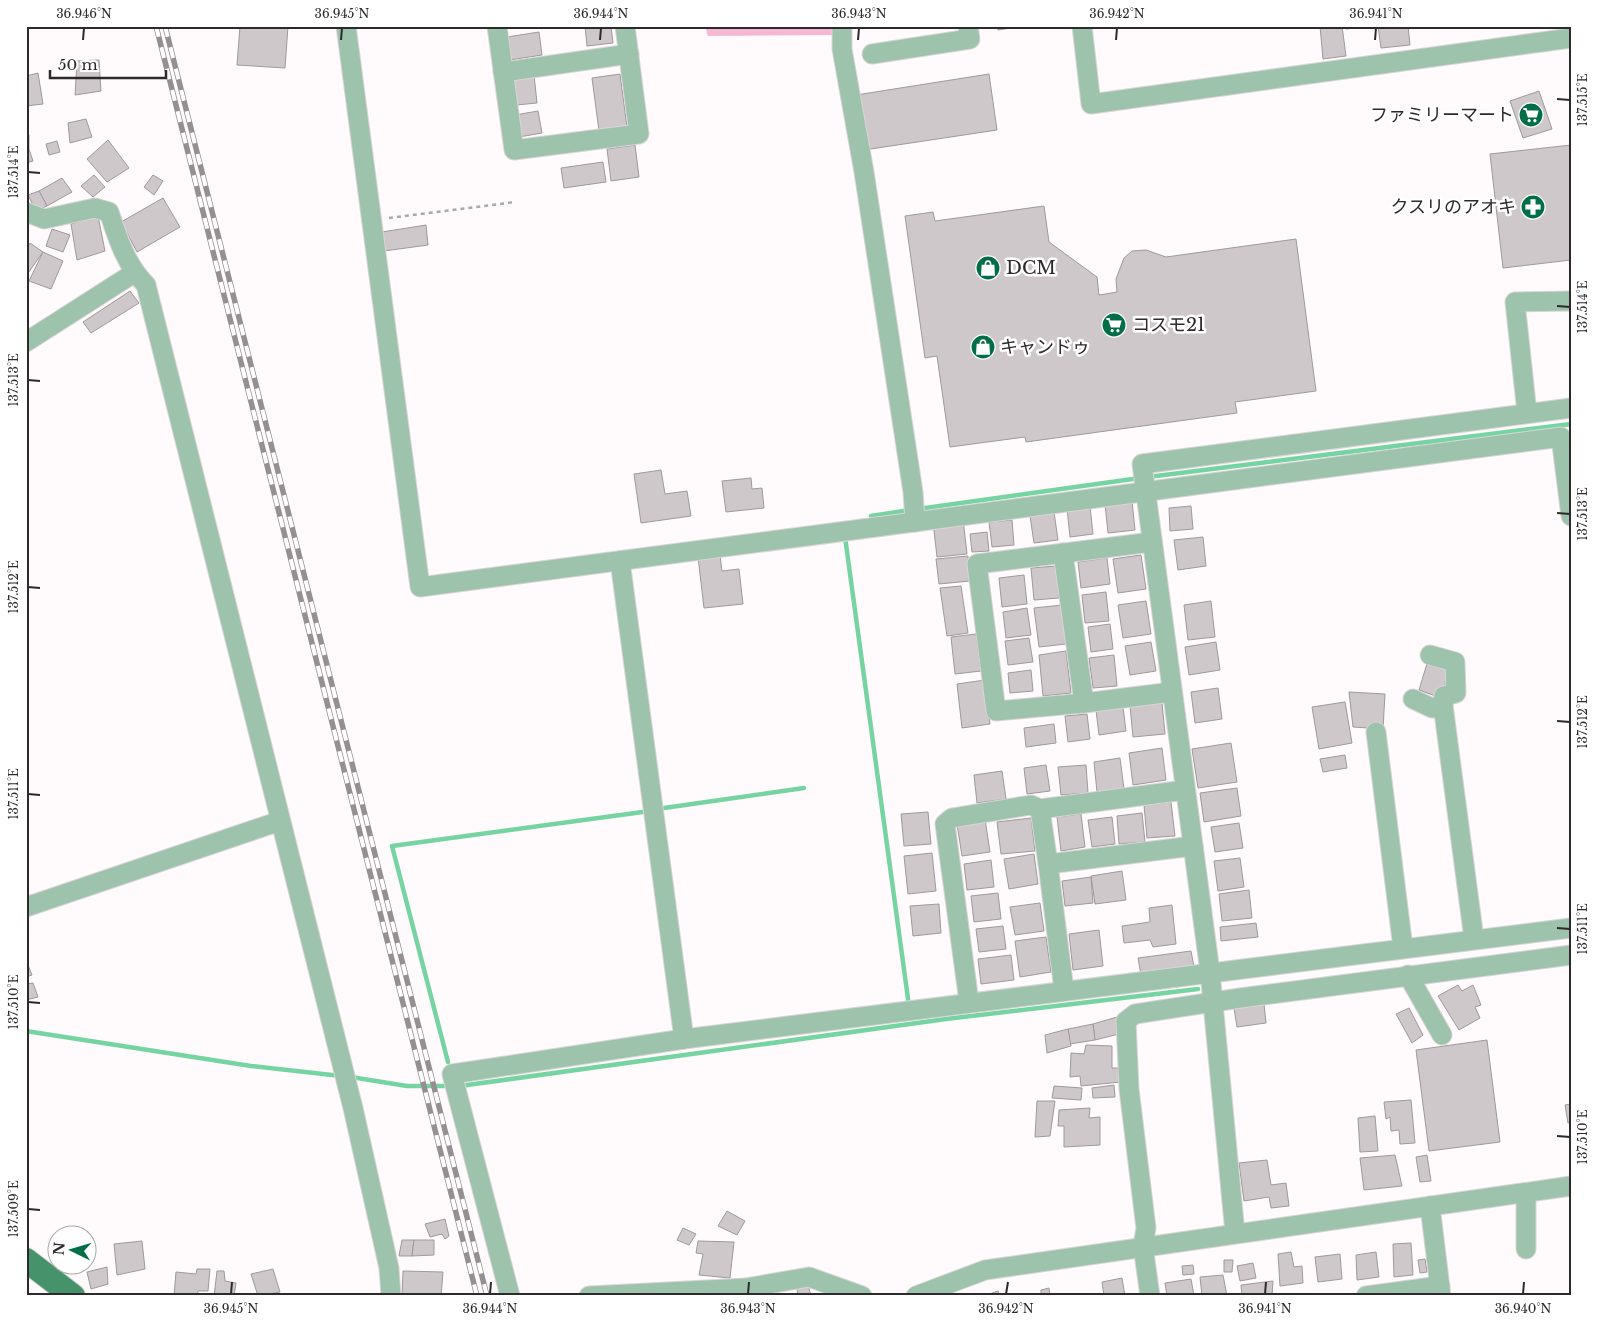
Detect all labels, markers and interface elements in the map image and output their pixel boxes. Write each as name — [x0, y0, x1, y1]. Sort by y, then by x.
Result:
text: 36.946°N — [56, 6, 112, 21]
text: 36.945°N — [315, 6, 370, 21]
text: 36.944°N — [574, 6, 629, 21]
text: 36.943°N — [831, 6, 887, 21]
text: 36.942°N — [1089, 6, 1145, 21]
text: 36.941°N — [1349, 6, 1403, 21]
scale bar — [50, 48, 166, 80]
text: 50 m — [58, 55, 98, 74]
text: 137.515°E — [1575, 73, 1590, 127]
supermarket icon: ファミリーマート — [1518, 102, 1544, 128]
place label: ファミリーマート — [1370, 104, 1514, 126]
text: 137.514°E — [6, 145, 21, 199]
pharmacy icon: クスリのアオキ — [1520, 194, 1546, 220]
place label: クスリのアオキ — [1391, 196, 1516, 218]
shop icon: DCM — [975, 255, 1001, 281]
place label: DCM — [1006, 257, 1056, 279]
text: 137.514°E — [1575, 280, 1590, 334]
supermarket icon: コスモ21 — [1101, 312, 1127, 338]
place label: コスモ21 — [1132, 314, 1205, 336]
shop icon: キャンドゥ — [970, 334, 996, 360]
place label: キャンドゥ — [1000, 336, 1090, 358]
text: 137.513°E — [6, 353, 21, 407]
text: 137.513°E — [1575, 487, 1590, 541]
text: 137.512°E — [6, 560, 21, 614]
text: 137.512°E — [1575, 695, 1590, 749]
text: 137.511°E — [6, 768, 21, 820]
text: 137.511°E — [1575, 903, 1590, 955]
text: 137.510°E — [6, 974, 21, 1029]
text: 137.510°E — [1575, 1109, 1590, 1164]
text: 137.509°E — [6, 1180, 21, 1238]
north arrow — [48, 1224, 98, 1274]
text: N — [50, 1242, 69, 1256]
text: 36.945°N — [204, 1301, 259, 1316]
text: 36.944°N — [463, 1301, 518, 1316]
text: 36.943°N — [720, 1301, 776, 1316]
text: 36.942°N — [978, 1301, 1034, 1316]
text: 36.941°N — [1238, 1301, 1292, 1316]
text: 36.940°N — [1495, 1301, 1551, 1316]

